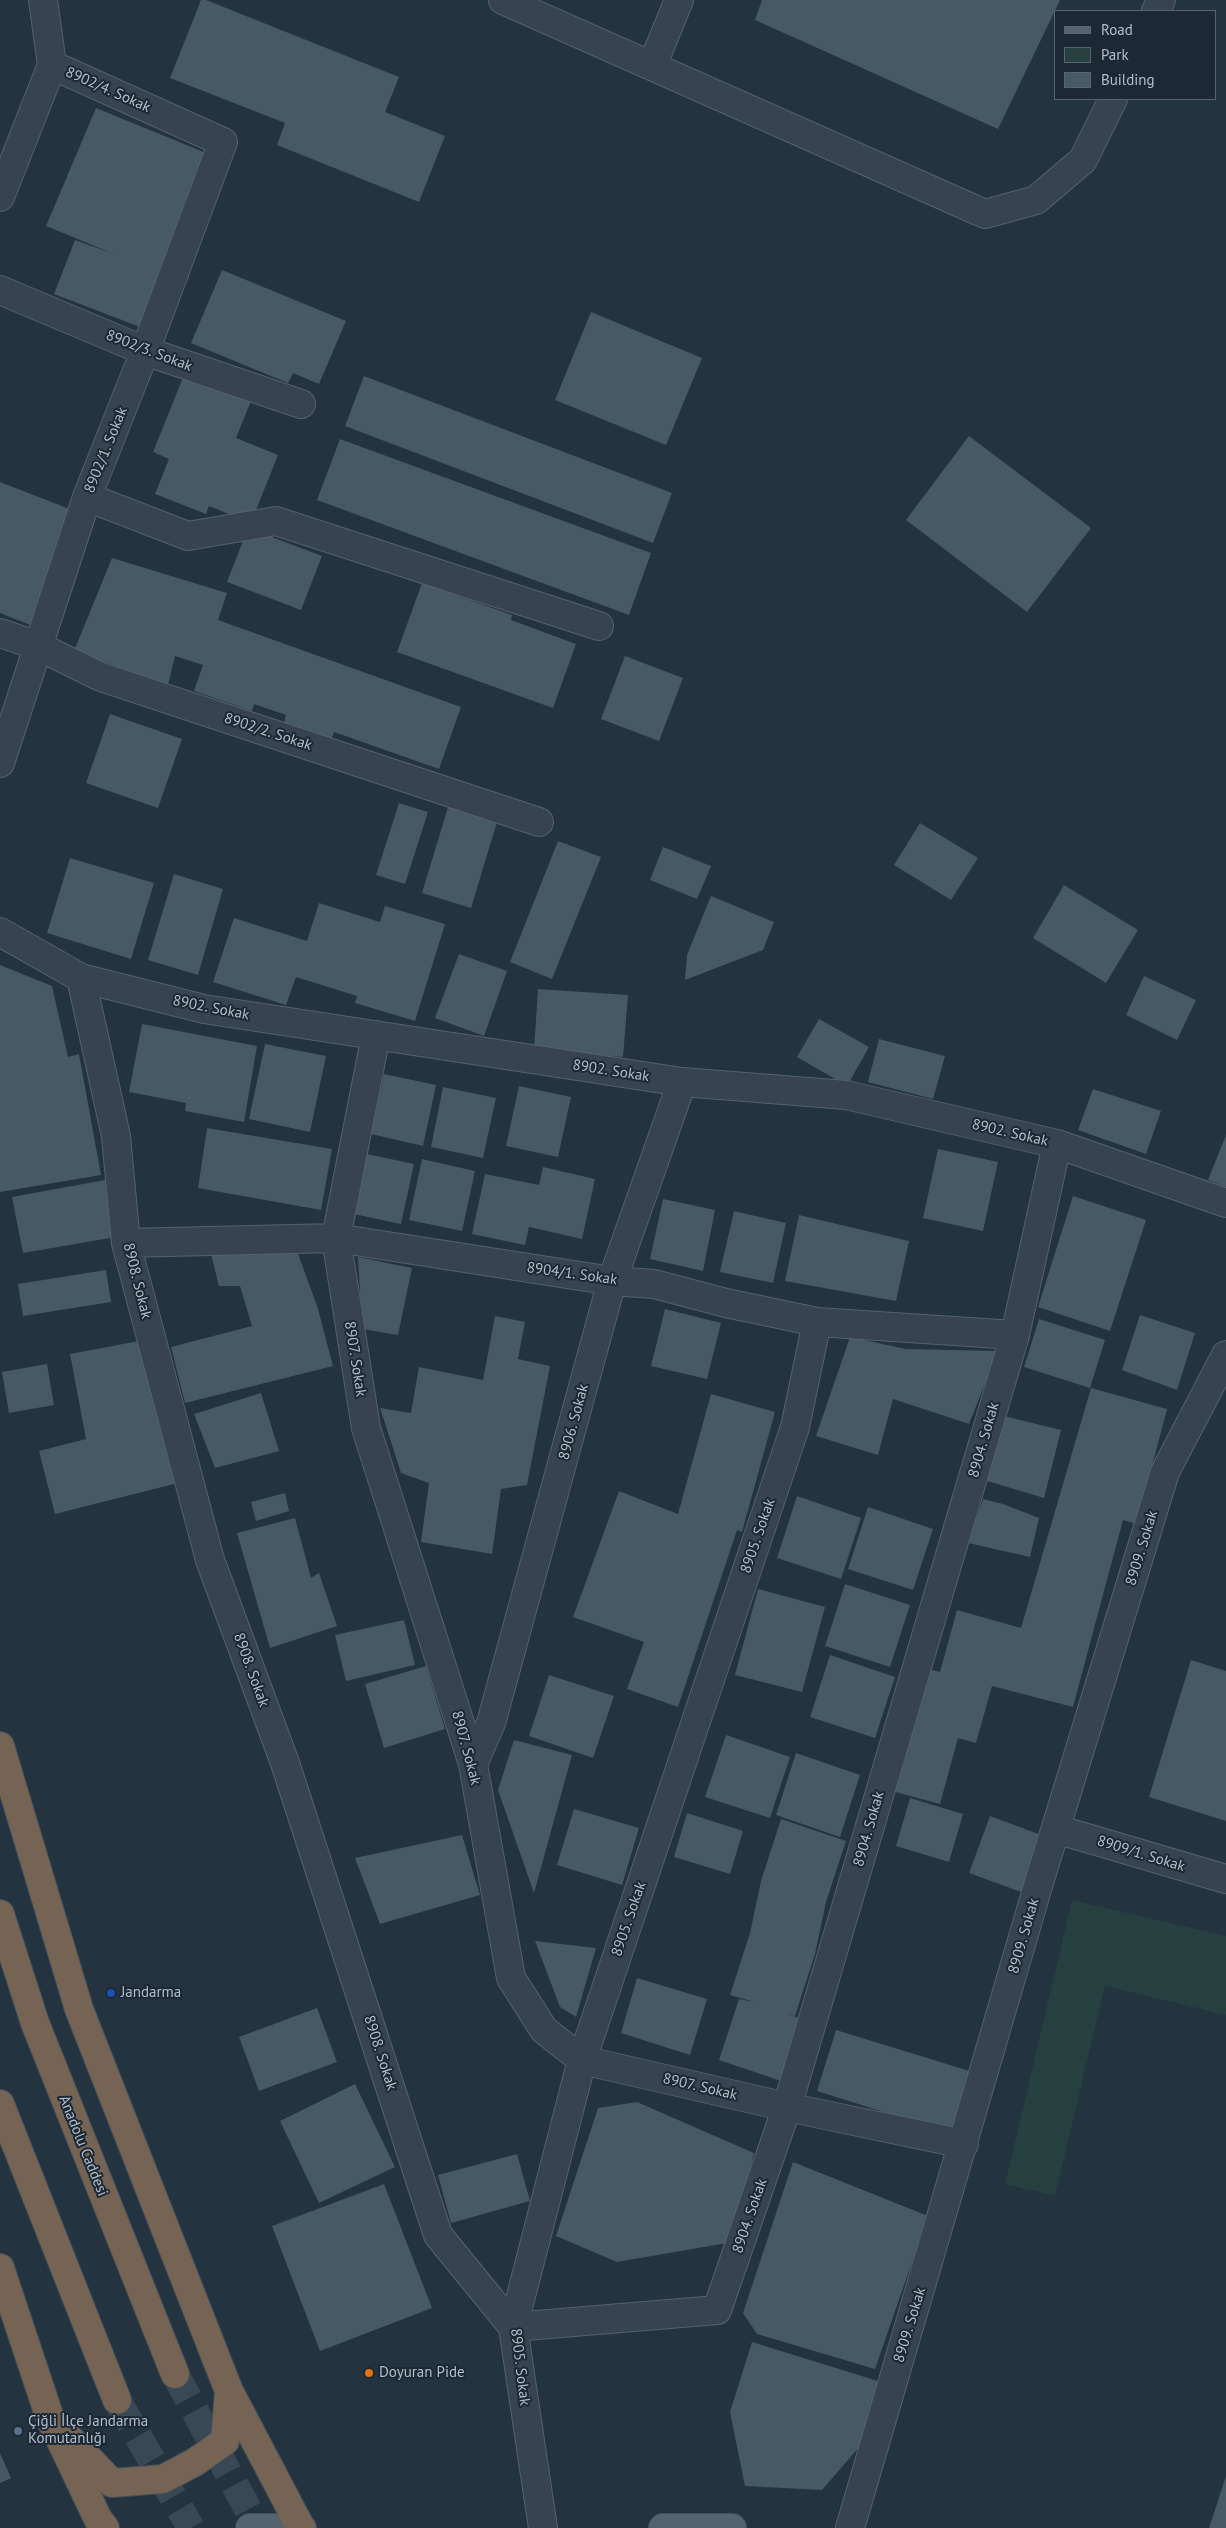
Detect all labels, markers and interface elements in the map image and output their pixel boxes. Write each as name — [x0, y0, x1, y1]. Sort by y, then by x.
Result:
legend — [1054, 10, 1216, 100]
text: Road — [1101, 20, 1133, 39]
text: Park — [1101, 45, 1129, 64]
street label: 8902/4. Sokak — [63, 63, 153, 117]
text: Building — [1101, 70, 1155, 89]
street label: 8902/3. Sokak — [103, 326, 195, 376]
street label: 8902/1. Sokak — [81, 404, 131, 496]
street label: 8902/2. Sokak — [222, 709, 314, 755]
street label: 8902. Sokak — [171, 992, 251, 1024]
street label: 8902. Sokak — [571, 1056, 651, 1086]
street label: 8902. Sokak — [970, 1115, 1050, 1151]
street label: 8908. Sokak — [119, 1241, 155, 1321]
street label: 8904/1. Sokak — [526, 1259, 618, 1289]
street label: 8907. Sokak — [340, 1320, 370, 1398]
street label: 8906. Sokak — [555, 1382, 593, 1462]
street label: 8904. Sokak — [965, 1400, 1003, 1480]
street label: 8905. Sokak — [737, 1496, 779, 1576]
street label: 8909. Sokak — [1122, 1508, 1162, 1588]
street label: 8908. Sokak — [229, 1630, 273, 1710]
street label: 8907. Sokak — [447, 1709, 485, 1787]
street label: 8904. Sokak — [850, 1789, 888, 1869]
street label: 8909/1. Sokak — [1095, 1832, 1187, 1876]
street label: 8905. Sokak — [608, 1879, 650, 1959]
street label: 8909. Sokak — [1005, 1896, 1043, 1976]
place label: Jandarma — [121, 1984, 181, 2002]
marker: Jandarma — [105, 1987, 117, 1999]
street label: 8908. Sokak — [359, 2013, 401, 2093]
street label: 8907. Sokak — [661, 2070, 739, 2104]
street label: Anadolu Caddesi — [55, 2093, 111, 2199]
street label: 8904. Sokak — [729, 2176, 771, 2256]
street label: 8909. Sokak — [890, 2285, 930, 2365]
street label: 8905. Sokak — [506, 2327, 534, 2407]
place label: Doyuran Pide — [379, 2364, 465, 2382]
marker: Doyuran Pide — [363, 2367, 375, 2379]
place label: Çiğli İlçe Jandarma Komutanlığı — [28, 2413, 148, 2448]
marker: Çiğli İlçe Jandarma Komutanlığı — [12, 2425, 24, 2437]

